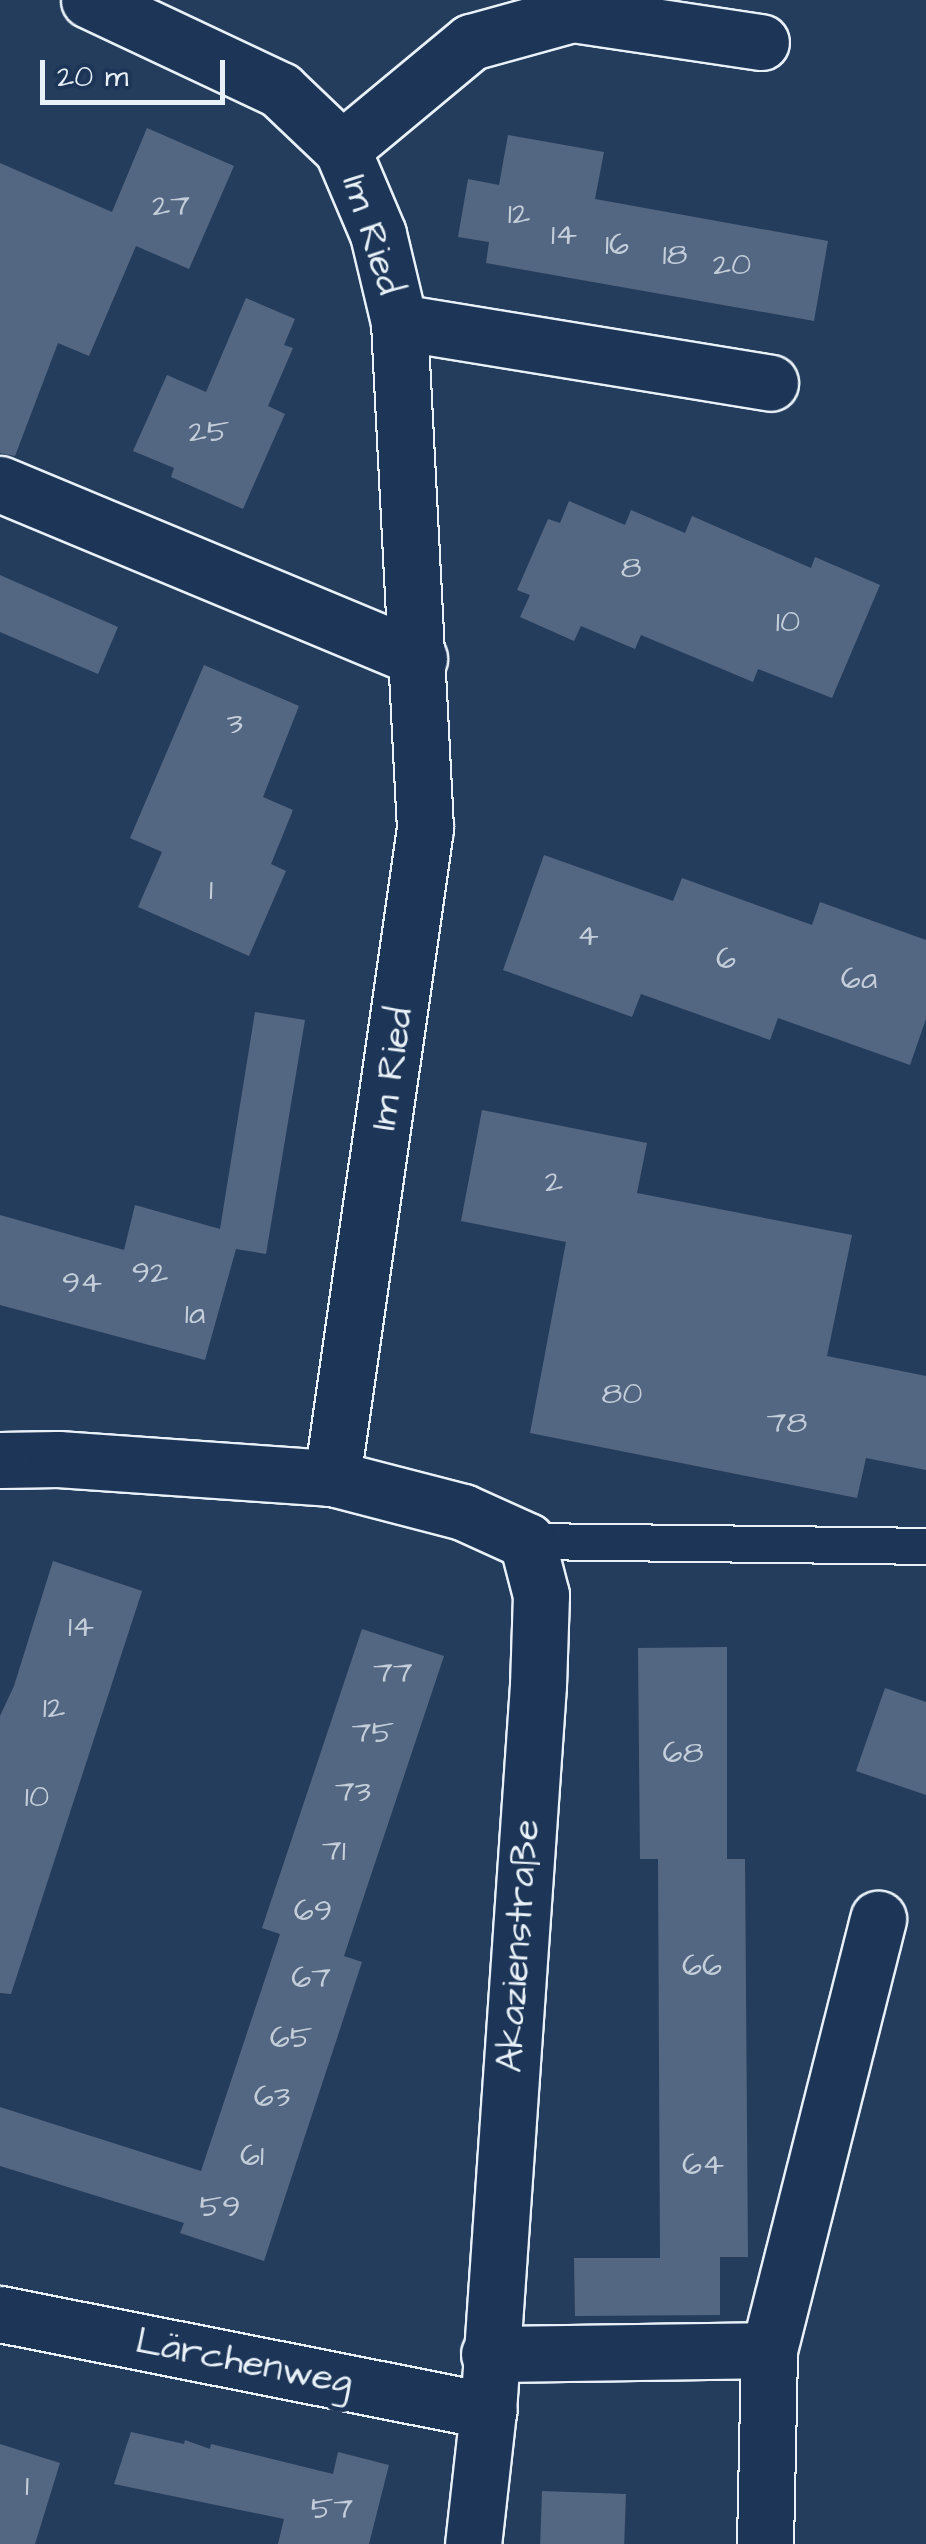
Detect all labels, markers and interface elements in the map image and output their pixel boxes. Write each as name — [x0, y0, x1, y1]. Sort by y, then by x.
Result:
scale bar — [45, 40, 230, 102]
text: 20 m — [57, 56, 128, 98]
street label: Im Ried — [330, 169, 412, 301]
house number: 27 — [152, 187, 190, 225]
house number: 12 — [508, 195, 530, 233]
house number: 14 — [551, 216, 577, 254]
house number: 16 — [605, 226, 629, 264]
house number: 18 — [663, 236, 687, 274]
house number: 20 — [713, 246, 751, 284]
house number: 25 — [189, 413, 229, 451]
house number: 8 — [621, 549, 641, 587]
house number: 10 — [776, 603, 800, 641]
house number: 3 — [227, 705, 243, 743]
house number: 1 — [209, 871, 213, 909]
house number: 4 — [577, 917, 599, 955]
house number: 6 — [716, 940, 736, 978]
house number: 6a — [841, 960, 877, 998]
street label: Im Ried — [362, 1005, 424, 1133]
house number: 2 — [545, 1163, 563, 1201]
house number: 92 — [132, 1254, 168, 1292]
house number: 94 — [62, 1264, 102, 1302]
house number: 1a — [185, 1295, 205, 1333]
house number: 80 — [602, 1375, 642, 1413]
house number: 78 — [767, 1404, 807, 1442]
house number: 14 — [68, 1608, 94, 1646]
house number: 77 — [373, 1654, 413, 1692]
house number: 12 — [43, 1689, 65, 1727]
house number: 75 — [352, 1714, 394, 1752]
house number: 68 — [663, 1734, 703, 1772]
house number: 73 — [335, 1773, 371, 1811]
house number: 10 — [25, 1778, 49, 1816]
street label: Akazienstraße — [487, 1818, 551, 2074]
house number: 71 — [322, 1832, 346, 1870]
house number: 69 — [294, 1892, 332, 1930]
house number: 66 — [682, 1947, 722, 1985]
house number: 67 — [291, 1959, 331, 1997]
house number: 65 — [270, 2019, 312, 2057]
house number: 63 — [254, 2078, 290, 2116]
house number: 61 — [240, 2137, 264, 2175]
house number: 64 — [682, 2146, 724, 2184]
house number: 59 — [200, 2188, 240, 2226]
street label: Lärchenweg — [132, 2320, 356, 2406]
house number: 1 — [25, 2467, 29, 2505]
house number: 57 — [311, 2490, 353, 2528]

